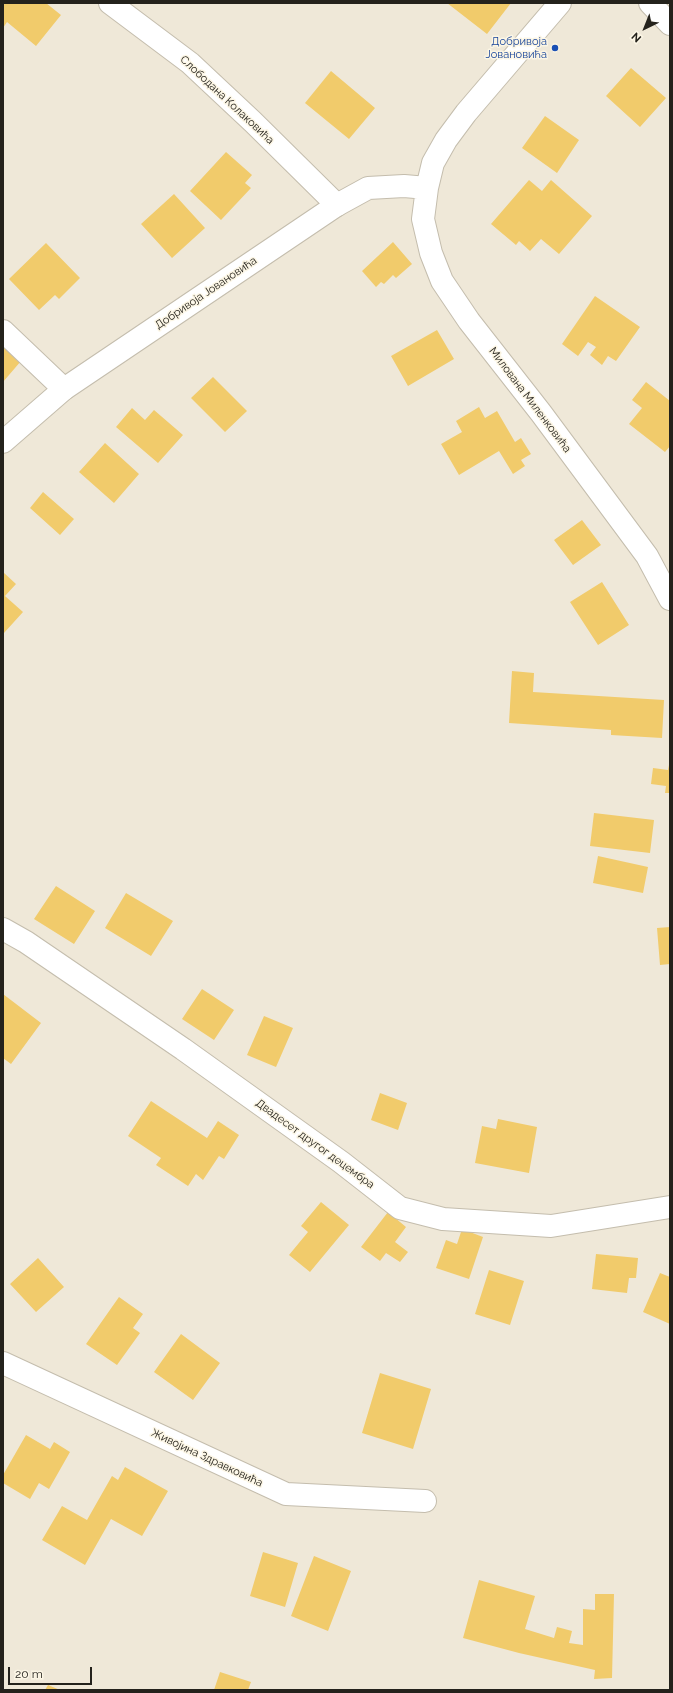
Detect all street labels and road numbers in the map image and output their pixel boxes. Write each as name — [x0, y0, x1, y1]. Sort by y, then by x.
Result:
street label: Слободана Колаковића — [177, 53, 277, 147]
street label: Добривоја Јовановића — [153, 254, 259, 332]
street label: Милована Миленковића — [486, 345, 574, 455]
street label: Двадесет другог децембра — [253, 1096, 377, 1192]
street label: Живојина Здравковића — [149, 1426, 265, 1490]

